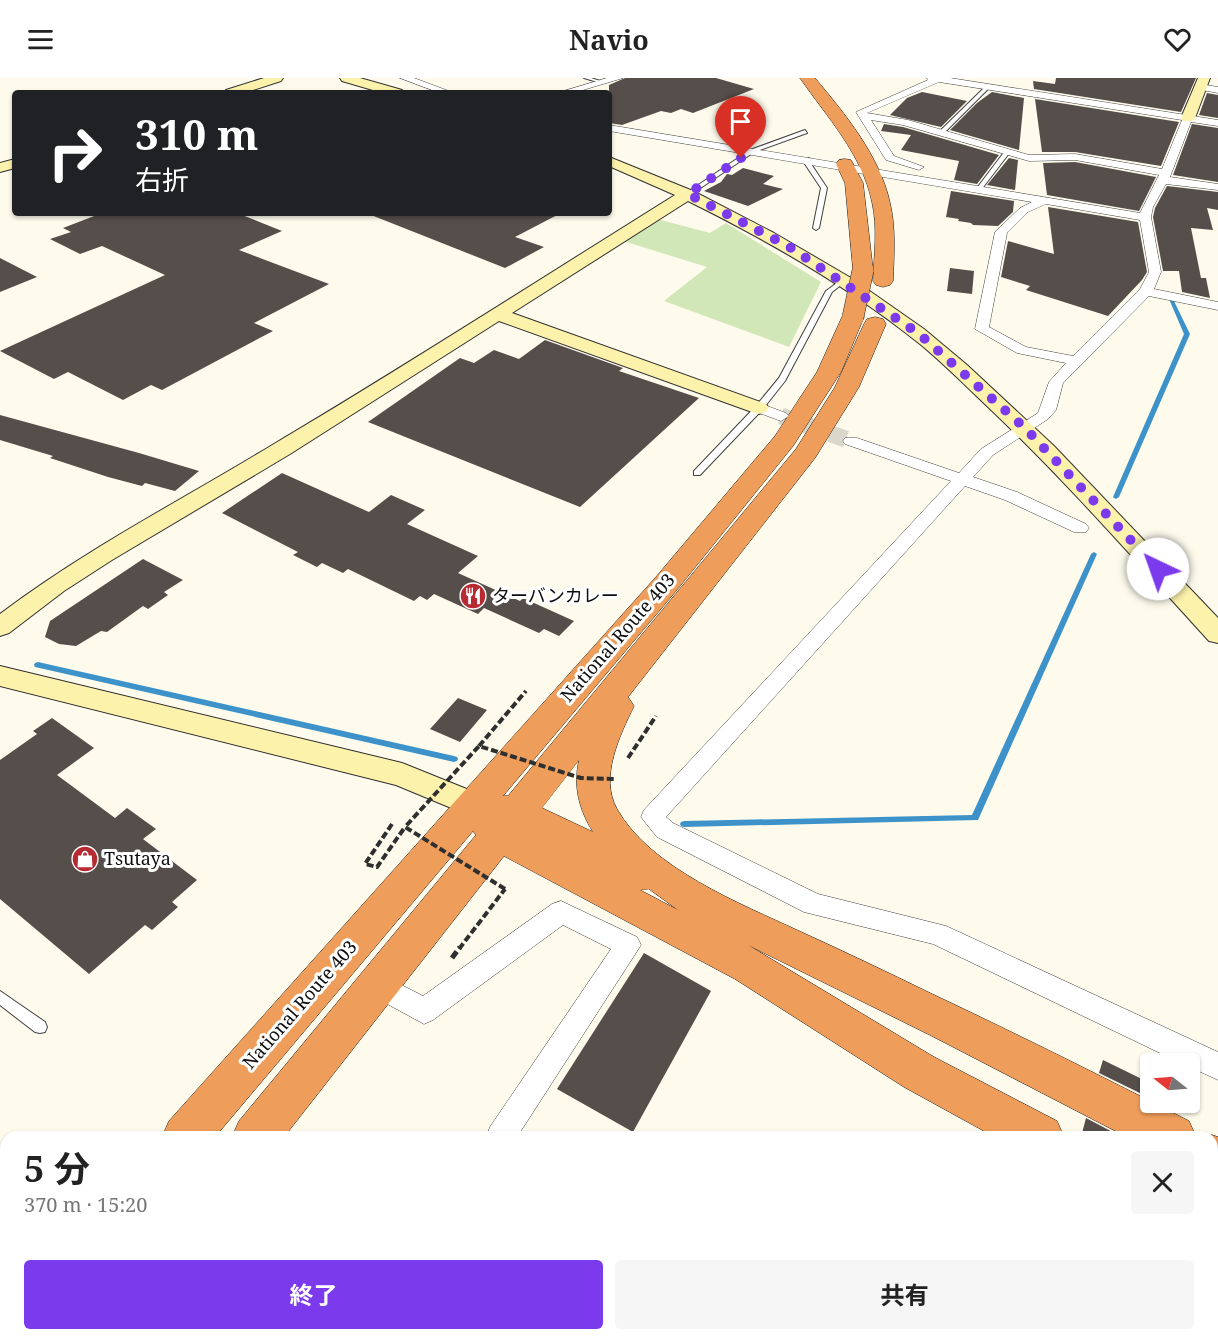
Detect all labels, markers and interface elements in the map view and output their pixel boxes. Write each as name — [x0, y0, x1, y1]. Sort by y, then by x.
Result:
text: Navio — [569, 21, 649, 58]
icon: menu — [24, 23, 57, 56]
icon: heart — [1161, 23, 1194, 56]
pin — [715, 96, 766, 158]
text: 310 m — [135, 105, 259, 162]
icon: arrive — [724, 105, 757, 138]
icon: right — [36, 114, 114, 192]
text: 右折 — [135, 161, 189, 198]
position arrow — [1126, 537, 1190, 601]
street label: National Route 403 — [555, 568, 680, 707]
restaurant icon: ターバンカレー — [458, 581, 488, 611]
place label: ターバンカレー — [492, 583, 619, 607]
shop icon: Tsutaya — [70, 844, 100, 874]
place label: Tsutaya — [104, 846, 171, 870]
street label: National Route 403 — [237, 935, 362, 1074]
north arrow — [1140, 1053, 1200, 1113]
map controls — [1140, 1053, 1200, 1113]
text: 5 分 — [24, 1144, 90, 1193]
button: close — [1131, 1151, 1194, 1214]
text: 370 m · 15:20 — [24, 1191, 147, 1218]
button: 終了 — [24, 1260, 603, 1329]
button: 共有 — [615, 1260, 1194, 1329]

